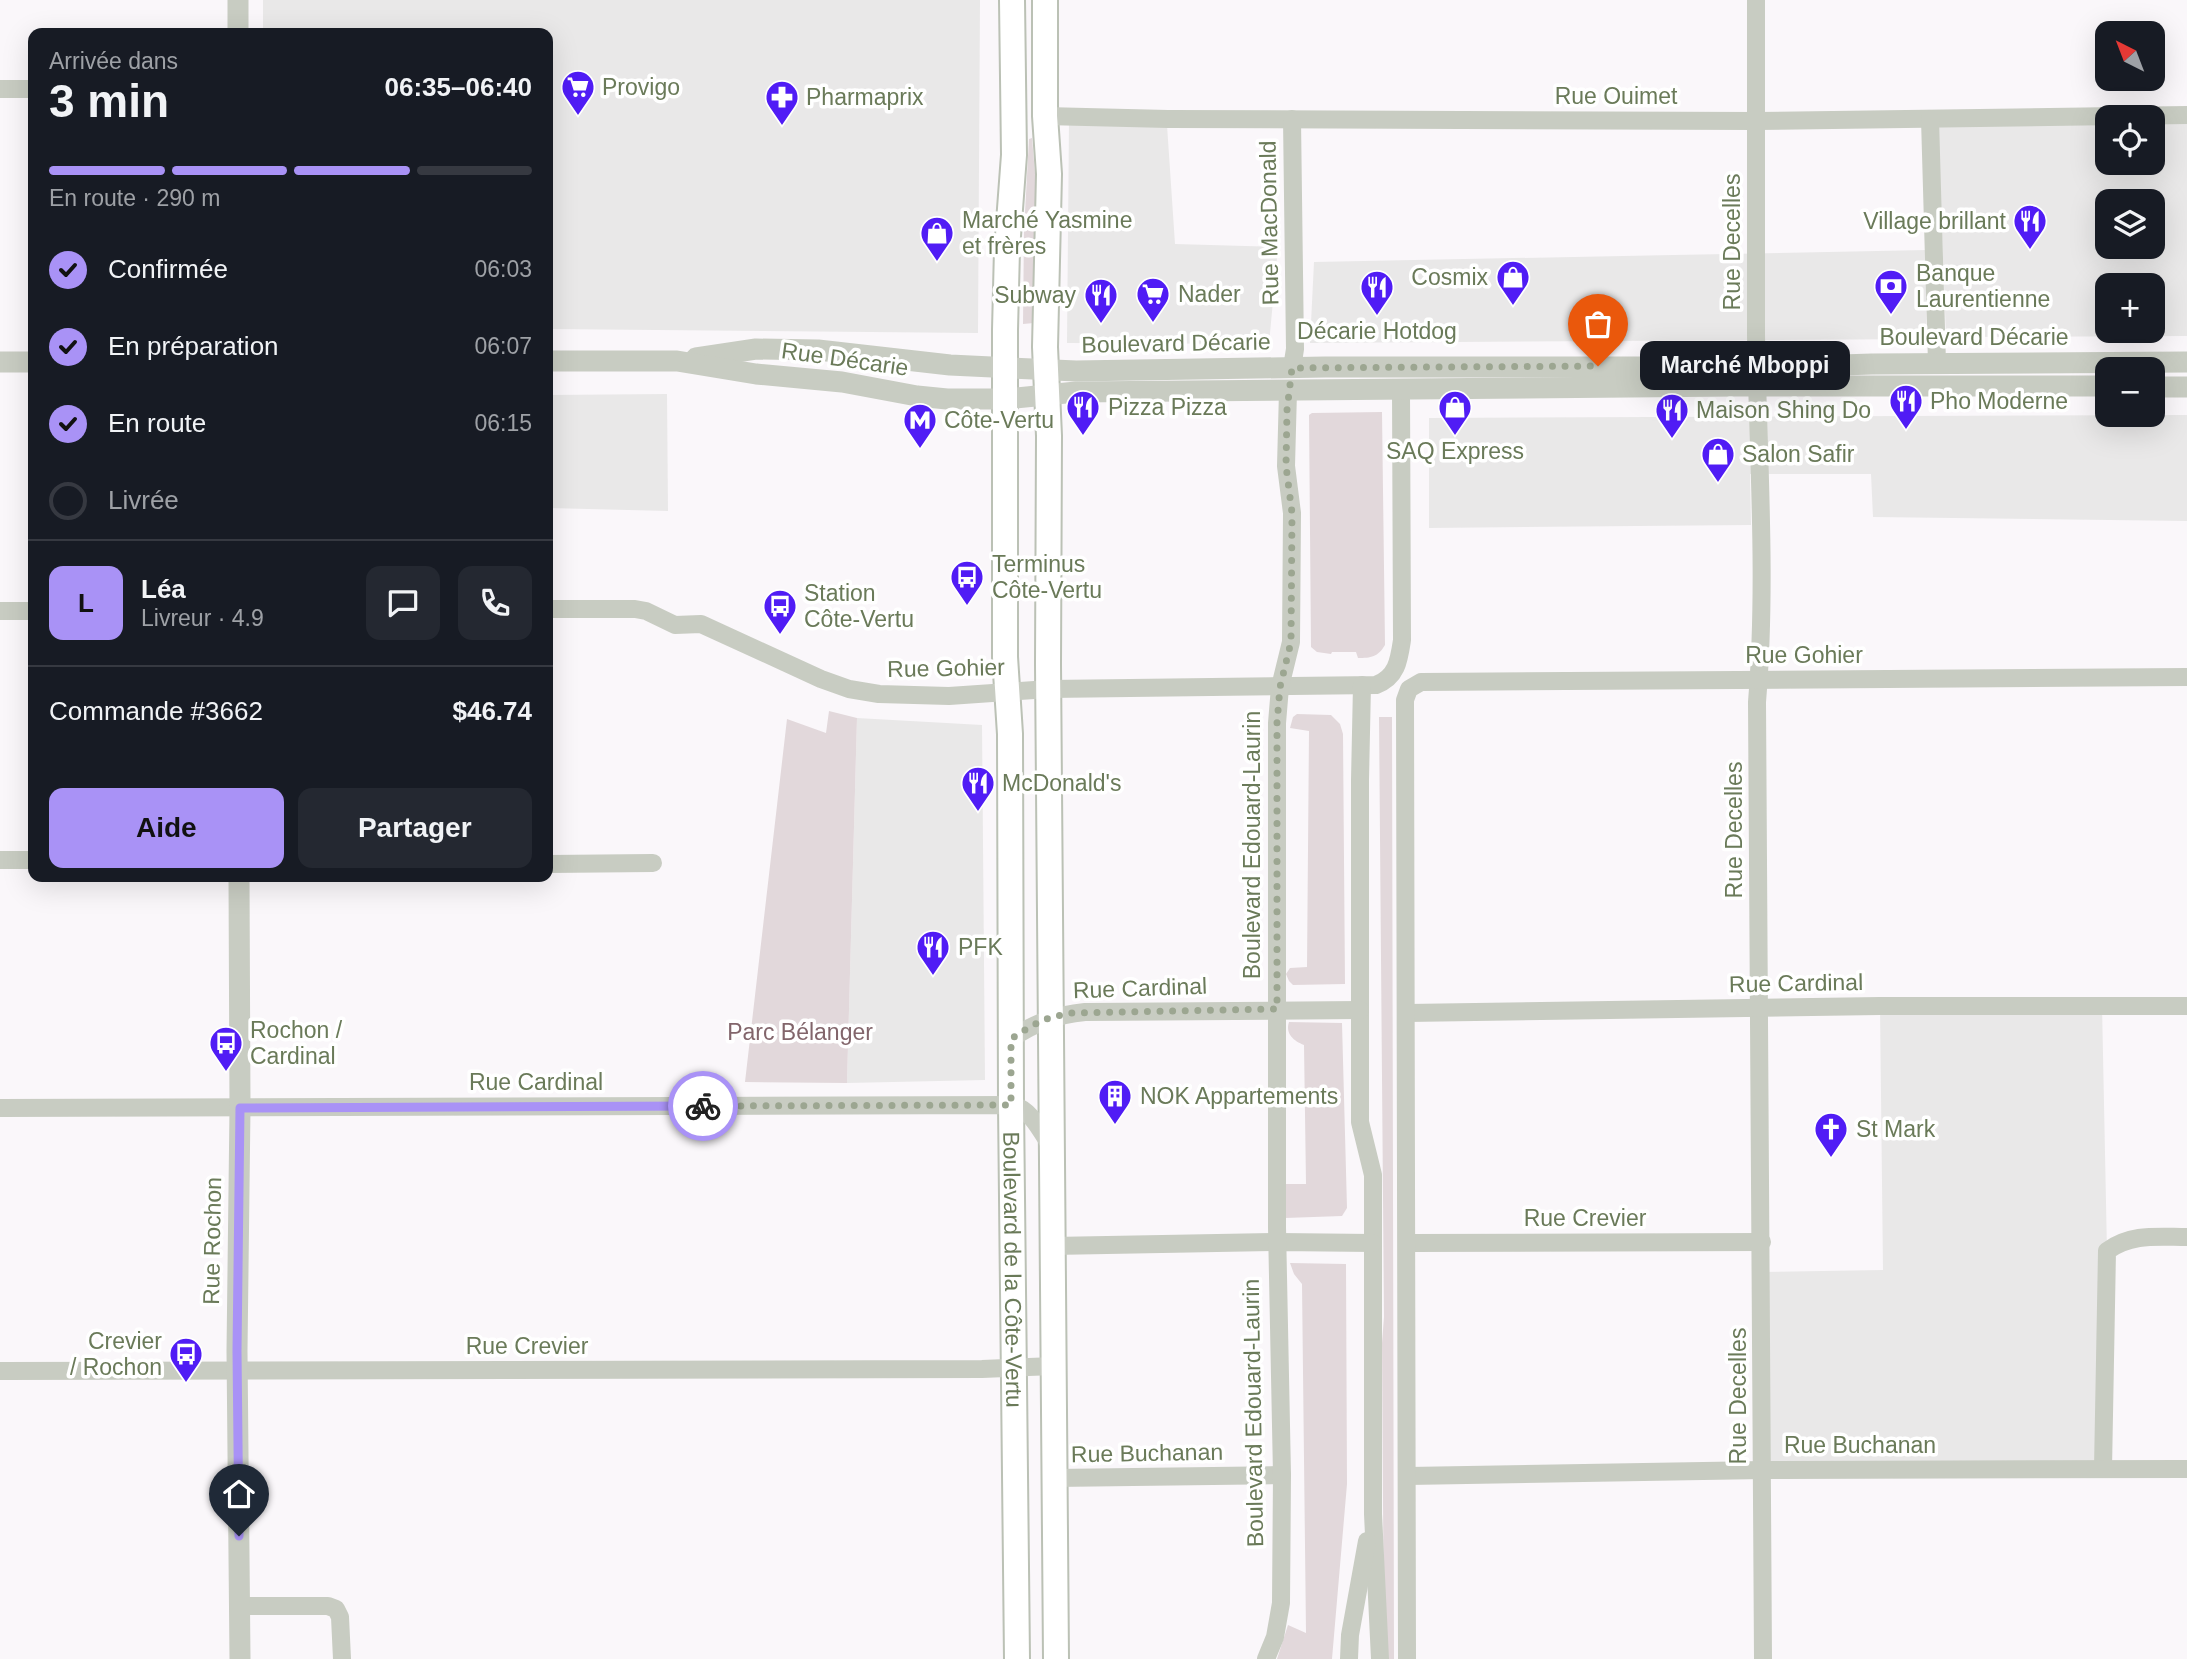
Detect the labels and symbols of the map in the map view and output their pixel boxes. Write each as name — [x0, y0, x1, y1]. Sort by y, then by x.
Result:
north arrow — [2095, 21, 2165, 91]
supermarket icon: Provigo — [559, 68, 597, 117]
place label: Provigo — [602, 74, 680, 100]
pharmacy icon: Pharmaprix — [763, 78, 801, 127]
street label: Rue Ouimet — [1555, 83, 1678, 109]
place label: Pharmaprix — [806, 84, 924, 110]
street label: Rue MacDonald — [1255, 140, 1283, 306]
street label: Rue Decelles — [1719, 174, 1745, 310]
restaurant icon: Village brillant — [2011, 202, 2049, 251]
place label: Marché Yasmine et frères — [962, 207, 1132, 259]
place label: Village brillant — [1863, 208, 2007, 234]
shop icon: Marché Yasmine et frères — [918, 214, 956, 263]
shop icon: Cosmix — [1494, 258, 1532, 307]
place label: Banque Laurentienne — [1916, 260, 2050, 312]
place label: Cosmix — [1411, 264, 1488, 290]
bank icon: Banque Laurentienne — [1872, 267, 1910, 316]
restaurant icon: Décarie Hotdog — [1358, 268, 1396, 317]
supermarket icon: Nader — [1134, 275, 1172, 324]
restaurant icon: Subway — [1082, 276, 1120, 325]
place label: Nader — [1178, 281, 1241, 307]
place label: Subway — [994, 282, 1076, 308]
pin — [1568, 294, 1628, 366]
place label: Décarie Hotdog — [1297, 318, 1457, 344]
street label: Boulevard Décarie — [1879, 324, 2069, 350]
street label: Boulevard Décarie — [1081, 328, 1271, 358]
street label: Rue Décarie — [780, 337, 910, 381]
callout: Marché Mboppi — [1640, 342, 1850, 390]
restaurant icon: Pho Moderne — [1887, 382, 1925, 431]
restaurant icon: Pizza Pizza — [1064, 388, 1102, 437]
shop icon: SAQ Express — [1436, 388, 1474, 437]
place label: Pho Moderne — [1930, 388, 2068, 414]
restaurant icon: Maison Shing Do — [1653, 391, 1691, 440]
place label: Pizza Pizza — [1108, 394, 1227, 420]
place label: Maison Shing Do — [1696, 397, 1871, 423]
metro station icon: Côte-Vertu — [901, 401, 939, 450]
place label: Côte-Vertu — [944, 407, 1054, 433]
shop icon: Salon Safir — [1699, 435, 1737, 484]
place label: SAQ Express — [1386, 438, 1524, 464]
place label: Salon Safir — [1742, 441, 1855, 467]
place label: Terminus Côte-Vertu — [992, 551, 1102, 603]
bus stop icon: Terminus Côte-Vertu — [948, 558, 986, 607]
place label: Station Côte-Vertu — [804, 580, 914, 632]
bus stop icon: Station Côte-Vertu — [761, 587, 799, 636]
street label: Rue Gohier — [1745, 642, 1863, 668]
street label: Rue Gohier — [887, 654, 1005, 682]
street label: Boulevard Edouard-Laurin — [1239, 711, 1265, 979]
street label: Rue Decelles — [1721, 762, 1747, 898]
restaurant icon: McDonald's — [959, 764, 997, 813]
place label: McDonald's — [1002, 770, 1121, 796]
restaurant icon: PFK — [914, 928, 952, 977]
place label: PFK — [958, 934, 1003, 960]
street label: Rue Cardinal — [1729, 969, 1863, 997]
street label: Rue Cardinal — [1072, 973, 1208, 1003]
place label: Rochon / Cardinal — [250, 1017, 343, 1069]
park label: Parc Bélanger — [727, 1019, 873, 1045]
bus stop icon: Rochon / Cardinal — [207, 1024, 245, 1073]
street label: Rue Cardinal — [469, 1069, 603, 1095]
courier — [668, 1071, 738, 1141]
building icon: NOK Appartements — [1096, 1077, 1134, 1126]
place label: NOK Appartements — [1140, 1083, 1338, 1109]
church icon: St Mark — [1812, 1110, 1850, 1159]
place label: St Mark — [1856, 1116, 1936, 1142]
street label: Boulevard de la Côte-Vertu — [998, 1131, 1027, 1408]
street label: Rue Rochon — [198, 1177, 226, 1305]
street label: Rue Crevier — [1524, 1205, 1647, 1231]
street label: Boulevard Edouard-Laurin — [1238, 1279, 1268, 1547]
place label: Crevier / Rochon — [70, 1328, 162, 1380]
street label: Rue Decelles — [1725, 1328, 1751, 1464]
street label: Rue Crevier — [466, 1333, 589, 1359]
bus stop icon: Crevier / Rochon — [167, 1335, 205, 1384]
street label: Rue Buchanan — [1784, 1432, 1936, 1458]
street label: Rue Buchanan — [1071, 1439, 1223, 1467]
pin — [209, 1464, 269, 1536]

